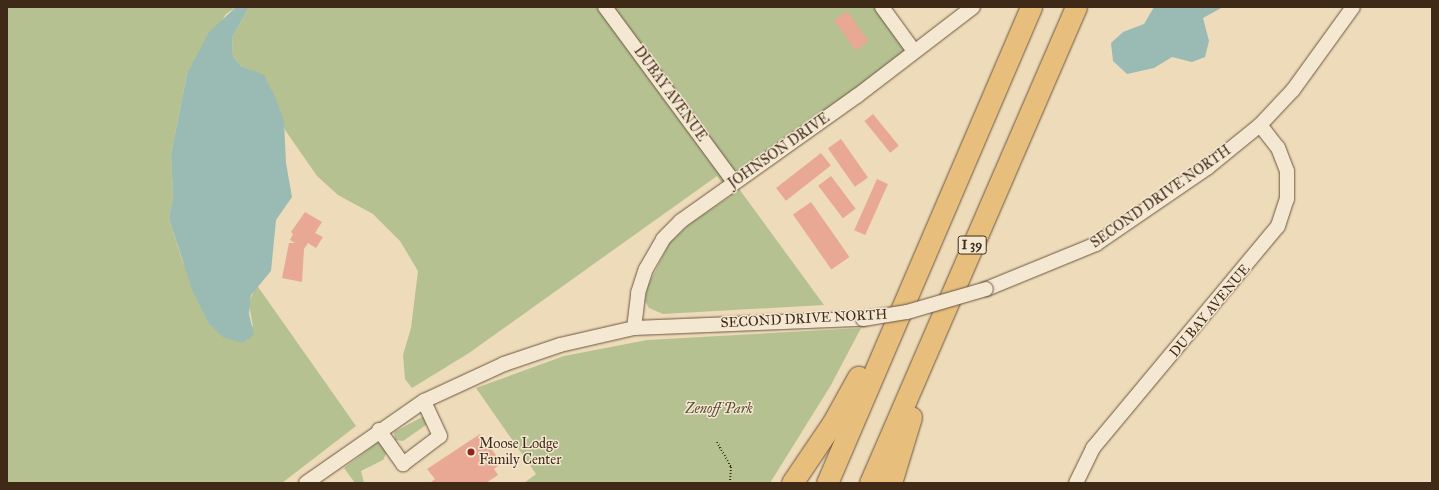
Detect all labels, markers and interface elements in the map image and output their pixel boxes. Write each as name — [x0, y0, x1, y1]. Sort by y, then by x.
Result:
street label: DUBAY AVENUE — [630, 43, 710, 145]
street label: JOHNSON DRIVE — [725, 110, 833, 192]
street label: SECOND DRIVE NORTH — [1088, 142, 1234, 252]
road number: I 39 — [957, 234, 987, 256]
street label: DU BAY AVENUE — [1166, 261, 1254, 361]
street label: SECOND DRIVE NORTH — [720, 306, 888, 332]
park label: Zenoff Park — [685, 401, 753, 417]
place label: Moose Lodge Family Center — [479, 436, 561, 468]
marker: Moose Lodge Family Center — [466, 447, 476, 457]

